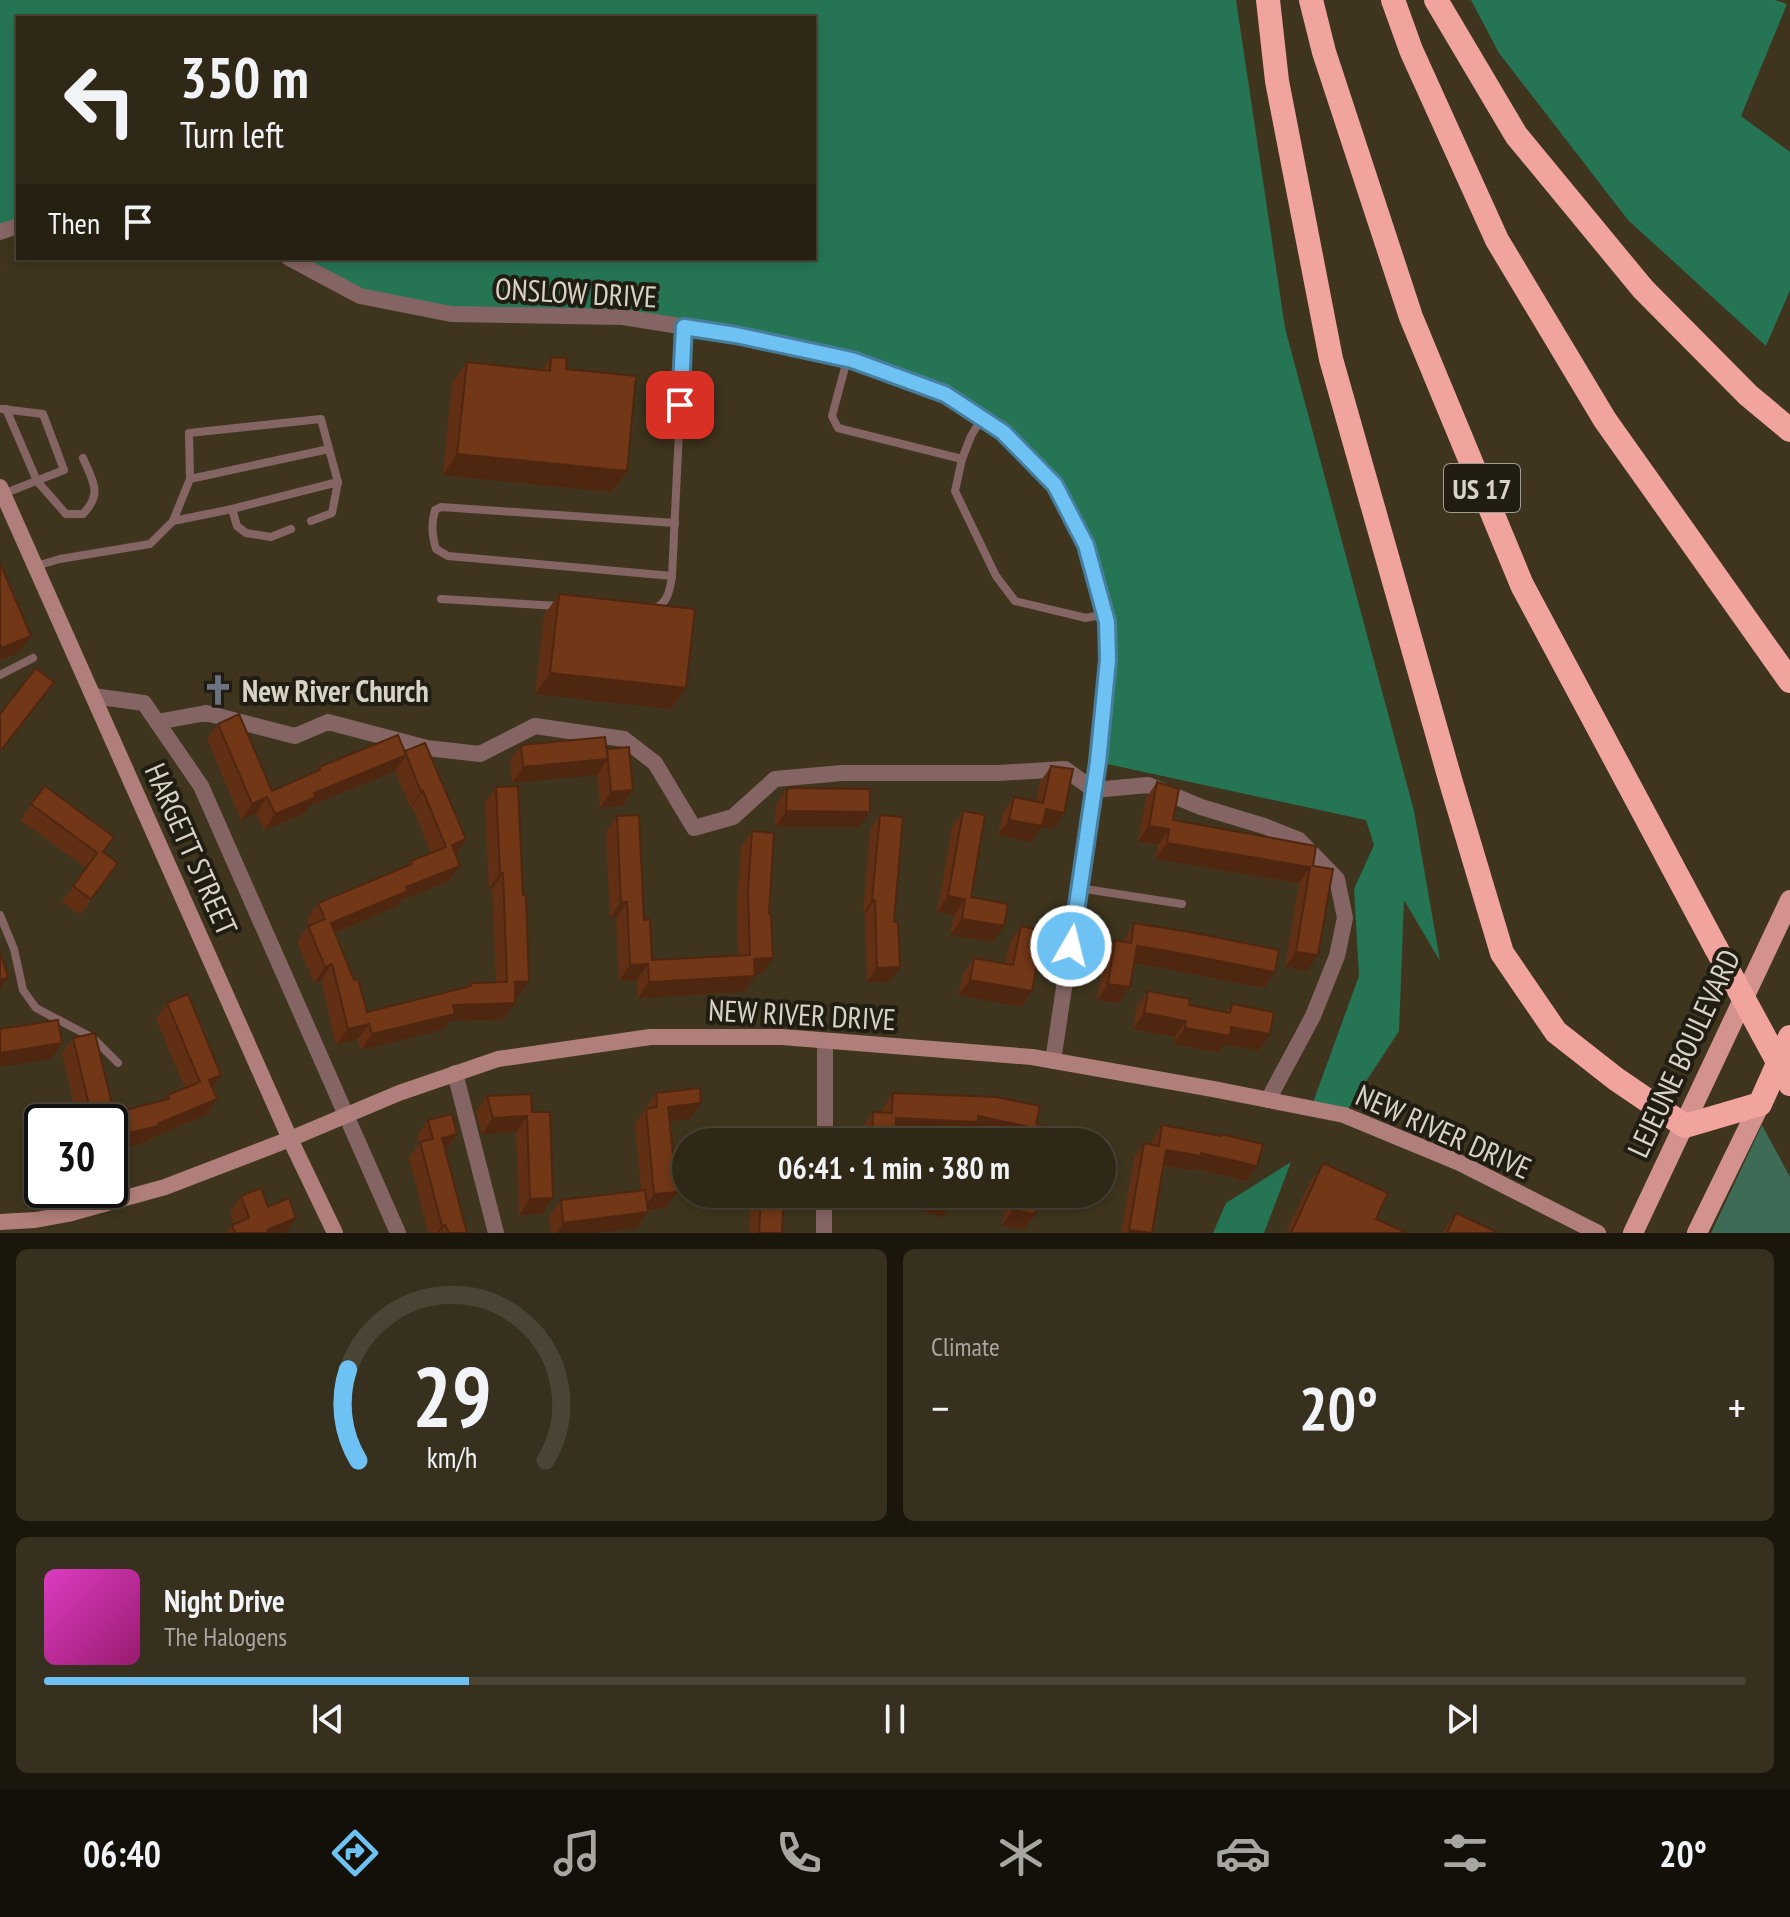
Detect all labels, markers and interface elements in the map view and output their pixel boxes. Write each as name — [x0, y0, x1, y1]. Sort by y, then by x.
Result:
text: 350 m — [180, 41, 309, 113]
icon: left — [48, 48, 152, 152]
text: Turn left — [180, 111, 284, 158]
icon: arrive — [116, 200, 160, 244]
text: Then — [48, 203, 100, 242]
street label: ONSLOW DRIVE — [494, 268, 658, 316]
pin — [646, 371, 714, 439]
icon: arrive — [658, 383, 702, 427]
road number: US 17 — [1444, 464, 1520, 512]
place label: New River Church — [242, 671, 429, 710]
church icon: New River Church — [201, 673, 235, 707]
street label: HARGETT STREET — [137, 757, 247, 941]
position arrow — [1029, 904, 1113, 988]
street label: LEJEUNE BOULEVARD — [1618, 943, 1748, 1163]
street label: NEW RIVER DRIVE — [707, 990, 897, 1038]
street label: NEW RIVER DRIVE — [1350, 1075, 1538, 1187]
speed limit sign: 30 — [24, 1104, 128, 1208]
text: 06:41 · 1 min · 380 m — [778, 1148, 1010, 1187]
text: Climate — [931, 1330, 1000, 1363]
text: 29 — [412, 1342, 491, 1450]
text: 20° — [1299, 1369, 1378, 1447]
text: − — [931, 1379, 949, 1436]
text: + — [1728, 1379, 1746, 1436]
text: km/h — [426, 1439, 477, 1476]
text: Night Drive — [164, 1581, 285, 1620]
text: The Halogens — [164, 1620, 287, 1653]
icon: previous — [306, 1697, 350, 1741]
icon: pause — [873, 1697, 917, 1741]
icon: next — [1440, 1697, 1484, 1741]
icon: directions — [327, 1825, 383, 1881]
icon: music — [549, 1825, 605, 1881]
icon: phone — [771, 1825, 827, 1881]
icon: climate — [993, 1825, 1049, 1881]
icon: car — [1215, 1825, 1271, 1881]
icon: filters — [1437, 1825, 1493, 1881]
text: 06:40 — [83, 1830, 161, 1877]
text: 20° — [1659, 1830, 1707, 1877]

